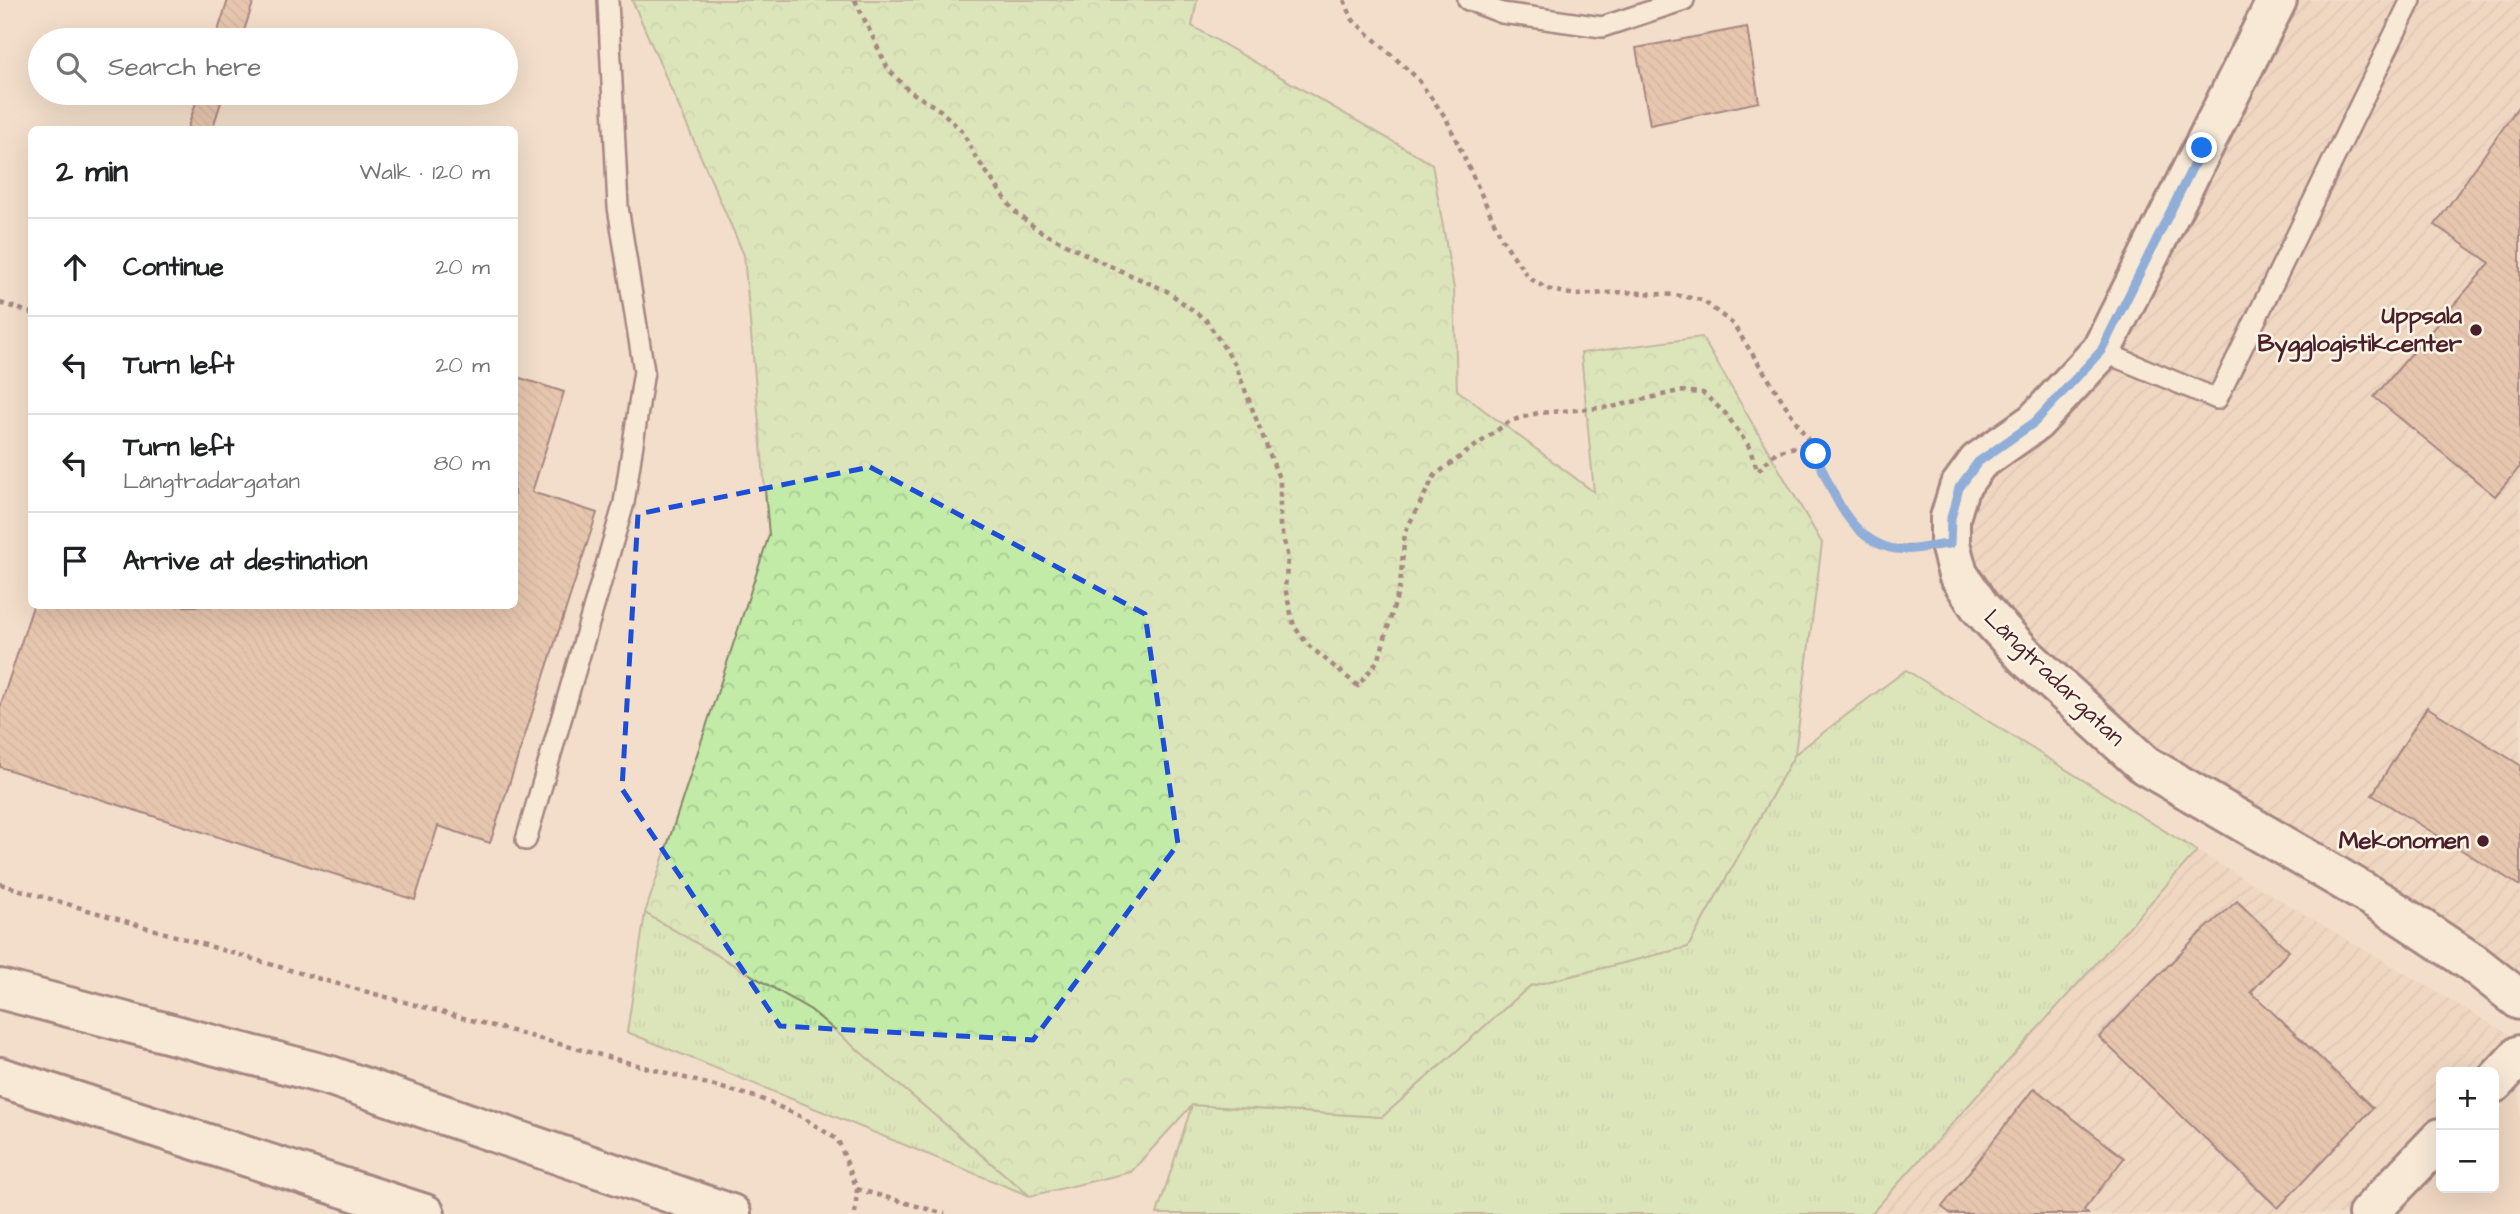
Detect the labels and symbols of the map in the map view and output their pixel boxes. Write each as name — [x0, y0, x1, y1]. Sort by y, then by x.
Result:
route end — [2186, 132, 2217, 163]
place label: Uppsala Bygglogistikcenter — [2258, 299, 2463, 363]
marker: Uppsala Bygglogistikcenter — [2468, 322, 2484, 338]
route start — [1800, 438, 1831, 469]
street label: Långtradargatan — [1975, 602, 2132, 755]
place label: Mekonomen — [2339, 824, 2469, 858]
marker: Mekonomen — [2475, 833, 2491, 849]

